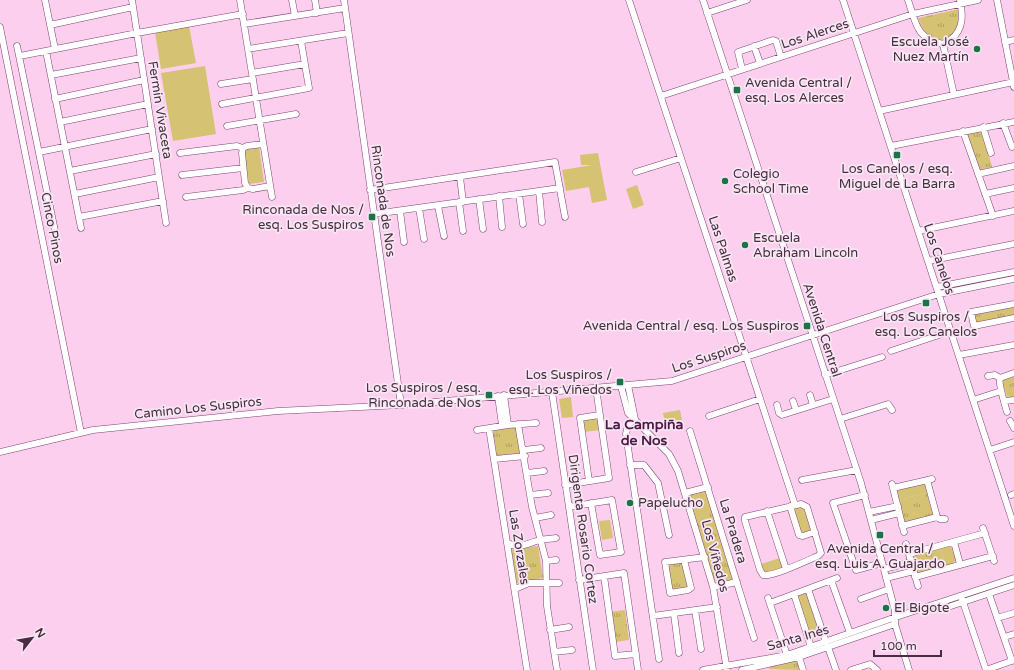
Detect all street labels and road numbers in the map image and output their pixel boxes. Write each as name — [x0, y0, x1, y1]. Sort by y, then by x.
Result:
street label: Los Alerces — [779, 15, 851, 53]
street label: Fermín Vivaceta — [144, 60, 176, 160]
street label: Rinconada de Nos — [367, 144, 399, 258]
street label: Cinco Pinos — [37, 191, 67, 265]
street label: Las Palmas — [705, 214, 741, 284]
street label: Los Canelos — [920, 221, 958, 297]
street label: Avenida Central — [799, 281, 845, 379]
street label: Los Suspiros — [670, 337, 748, 377]
street label: Camino Los Suspiros — [133, 393, 263, 423]
street label: Dirigenta Rosario Cortez — [565, 453, 601, 605]
street label: La Pradera — [716, 497, 750, 565]
street label: Las Zorzales — [505, 508, 533, 586]
street label: Los Viñedos — [698, 518, 732, 594]
street label: Santa Inés — [765, 622, 831, 654]

